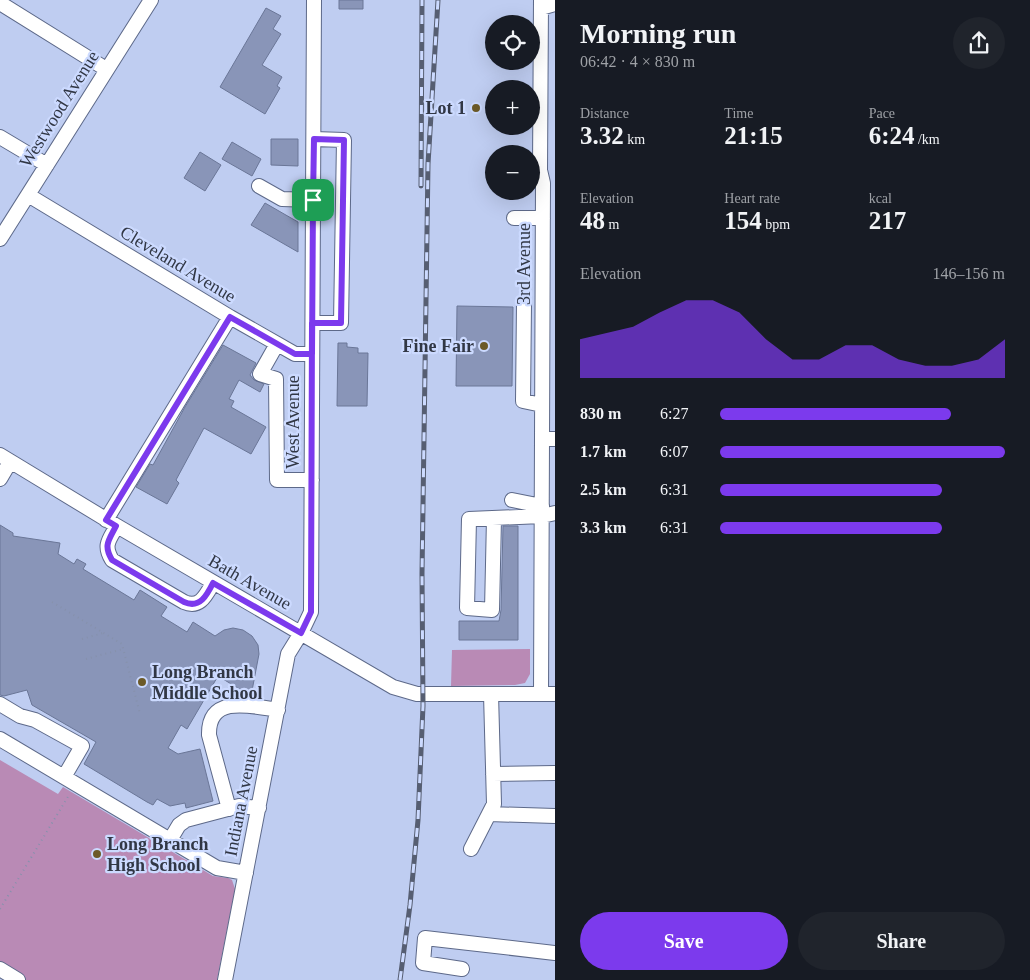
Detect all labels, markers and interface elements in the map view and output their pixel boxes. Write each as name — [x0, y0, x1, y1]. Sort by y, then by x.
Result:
map controls — [485, 15, 540, 200]
button: locate — [485, 15, 540, 70]
button: share — [953, 17, 1005, 69]
text: Morning run — [580, 18, 736, 49]
street label: Westwood Avenue — [15, 47, 103, 171]
text: 06:42 · 4 × 830 m — [580, 53, 695, 70]
button: + — [485, 80, 540, 135]
place label: Lot 1 — [426, 98, 466, 118]
marker: Lot 1 — [470, 102, 482, 114]
text: Distance — [580, 106, 629, 121]
text: Time — [724, 106, 753, 121]
text: Pace — [869, 106, 895, 121]
text: 3.32 — [580, 122, 624, 149]
text: 21:15 — [724, 122, 783, 149]
text: 6:24 — [869, 122, 914, 149]
text: km — [624, 132, 645, 147]
text: /km — [914, 132, 940, 147]
button: − — [485, 145, 540, 200]
pin — [292, 179, 334, 221]
icon: arrive — [299, 186, 327, 214]
text: Elevation — [580, 191, 634, 206]
text: Heart rate — [724, 191, 780, 206]
text: kcal — [869, 191, 892, 206]
text: 48 — [580, 207, 605, 234]
text: 154 — [724, 207, 762, 234]
text: 217 — [869, 207, 906, 234]
text: m — [605, 217, 619, 232]
text: bpm — [762, 217, 790, 232]
street label: Cleveland Avenue — [117, 222, 239, 306]
street label: 3rd Avenue — [514, 223, 534, 305]
text: Elevation — [580, 265, 641, 282]
text: 146–156 m — [933, 265, 1005, 282]
place label: Fine Fair — [403, 336, 474, 356]
marker: Fine Fair — [478, 340, 490, 352]
street label: West Avenue — [283, 375, 303, 469]
text: 830 m — [580, 405, 621, 422]
text: 6:27 — [660, 405, 688, 422]
text: 1.7 km — [580, 443, 626, 460]
text: 6:07 — [660, 443, 688, 460]
text: 2.5 km — [580, 481, 626, 498]
text: 6:31 — [660, 481, 688, 498]
text: 3.3 km — [580, 519, 626, 536]
text: 6:31 — [660, 519, 688, 536]
street label: Bath Avenue — [205, 550, 295, 614]
place label: Long Branch Middle School — [152, 662, 263, 703]
marker: Long Branch Middle School — [136, 676, 148, 688]
street label: Indiana Avenue — [220, 744, 262, 858]
place label: Long Branch High School — [107, 834, 209, 875]
marker: Long Branch High School — [91, 848, 103, 860]
button: Save — [580, 912, 788, 970]
button: Share — [798, 912, 1005, 970]

